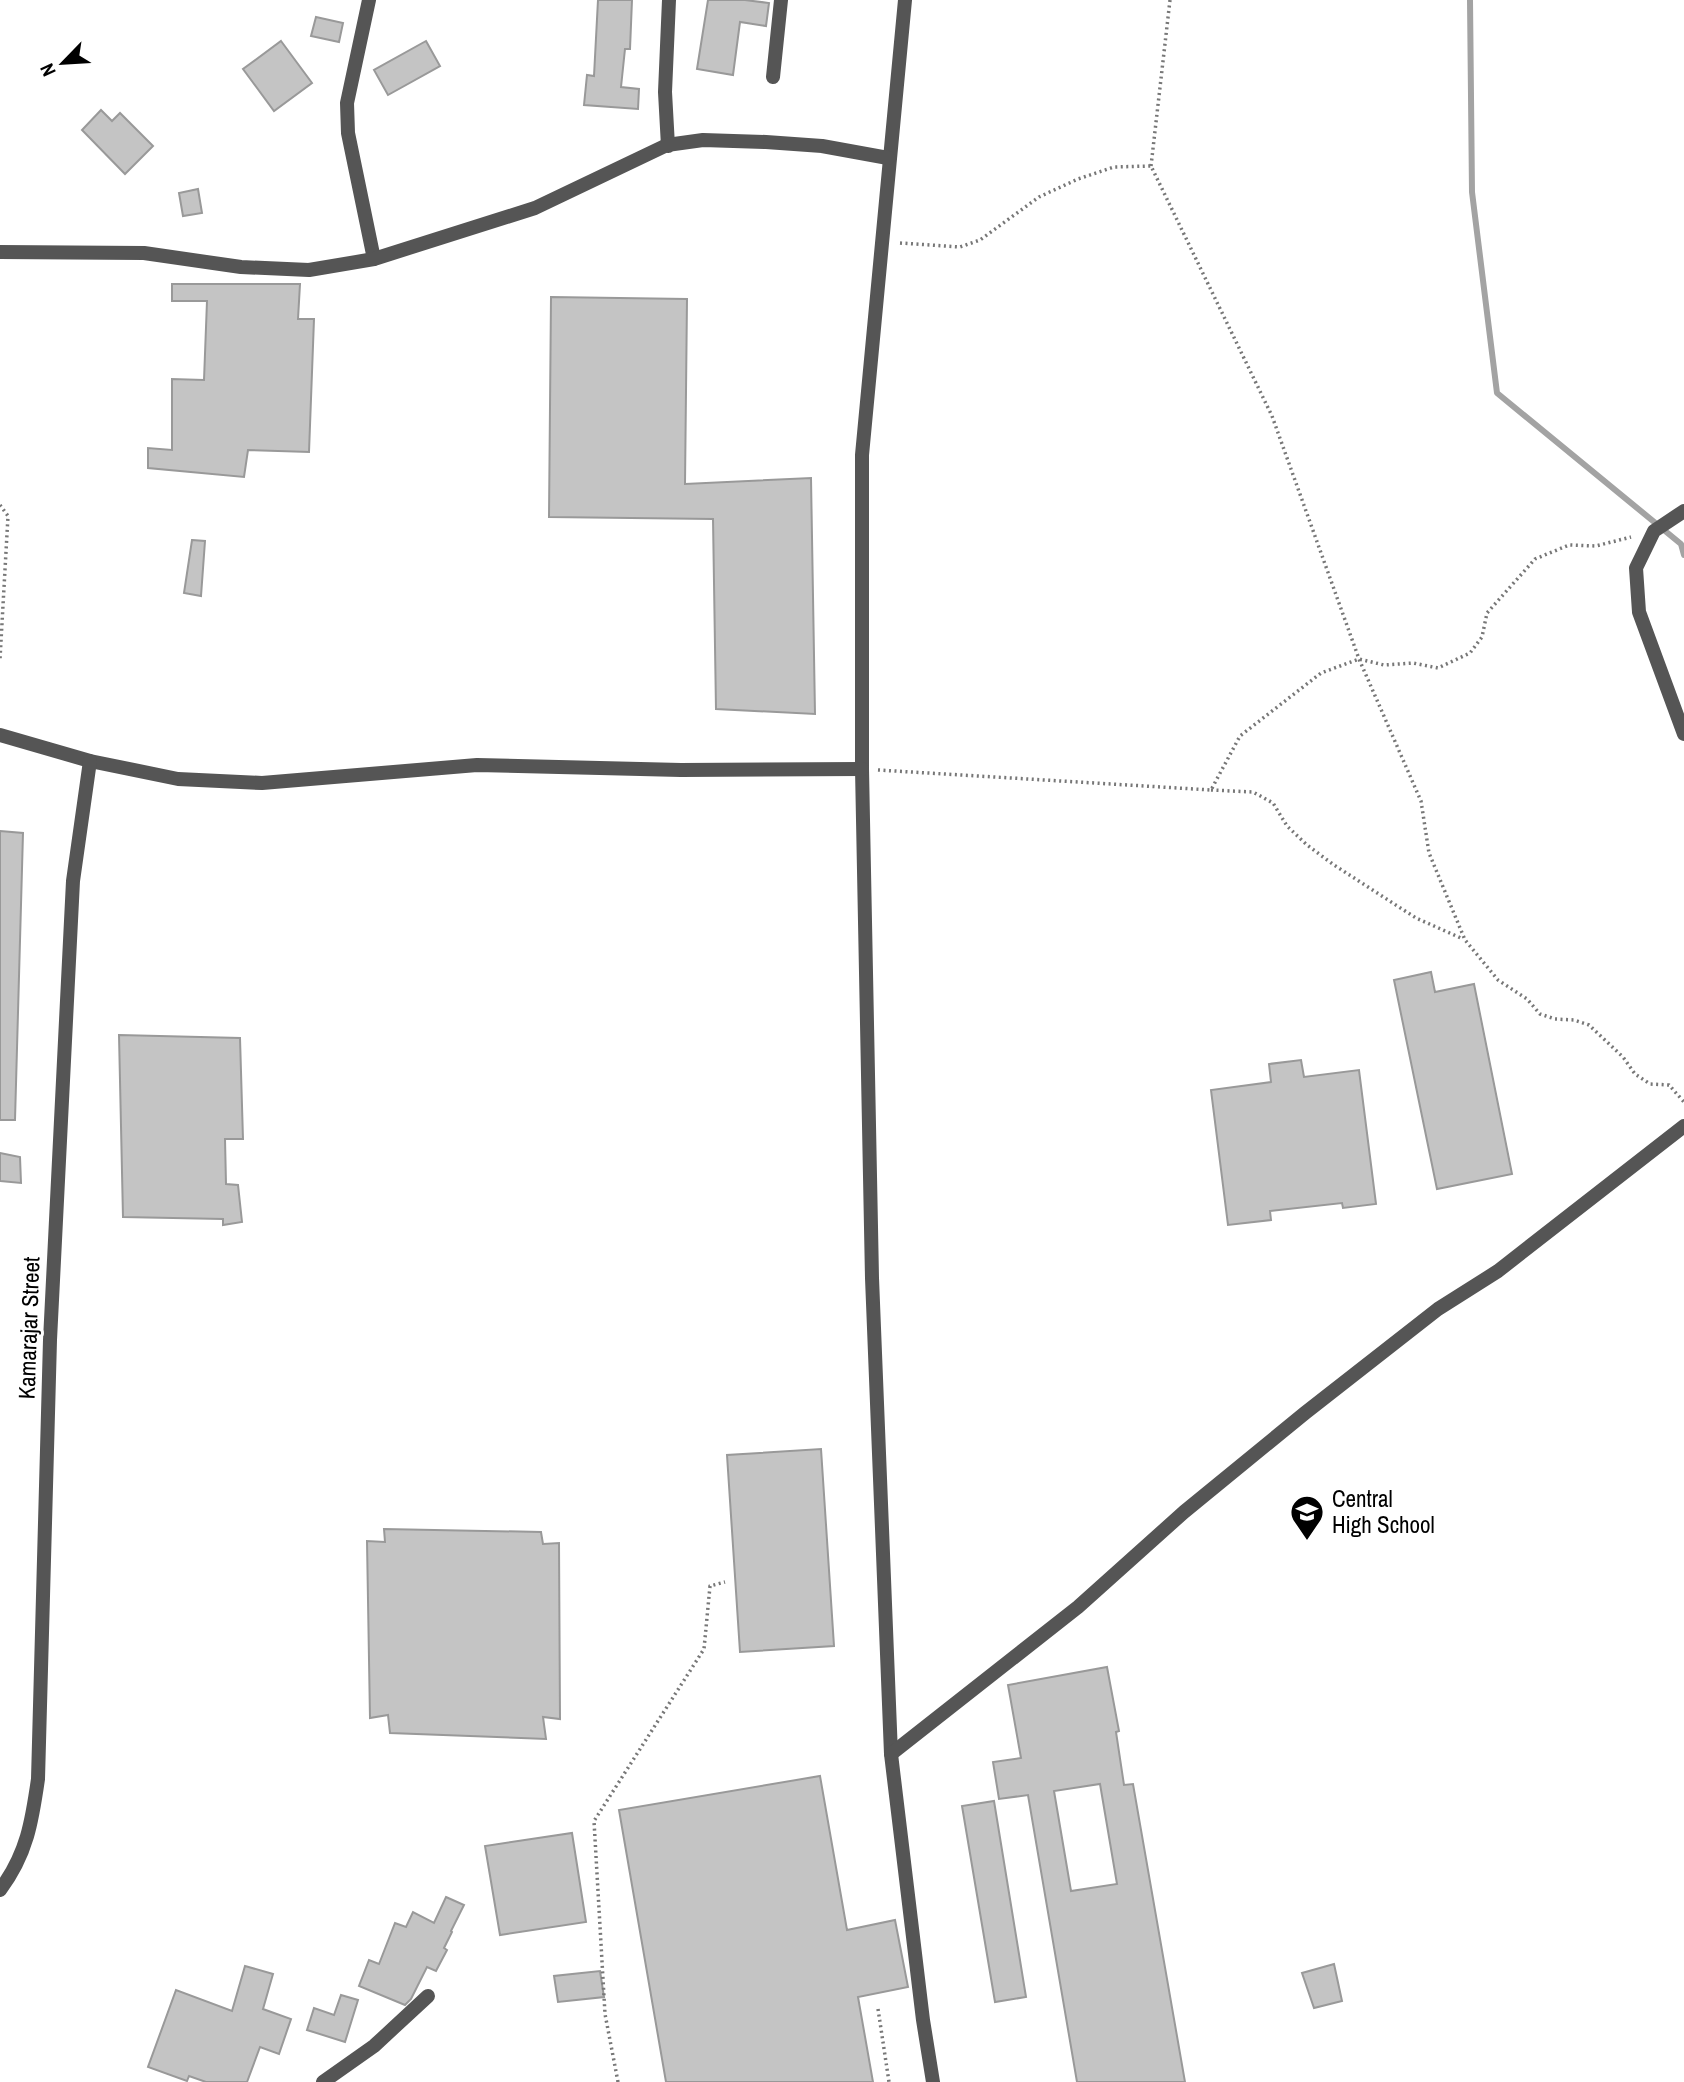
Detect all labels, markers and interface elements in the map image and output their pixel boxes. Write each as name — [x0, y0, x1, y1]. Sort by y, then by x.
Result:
north arrow — [28, 28, 98, 98]
text: N — [33, 60, 62, 81]
street label: Kamarajar Street — [11, 1256, 46, 1400]
place label: Central High School — [1332, 1483, 1435, 1540]
school or university icon: Central High School — [1288, 1493, 1326, 1542]

